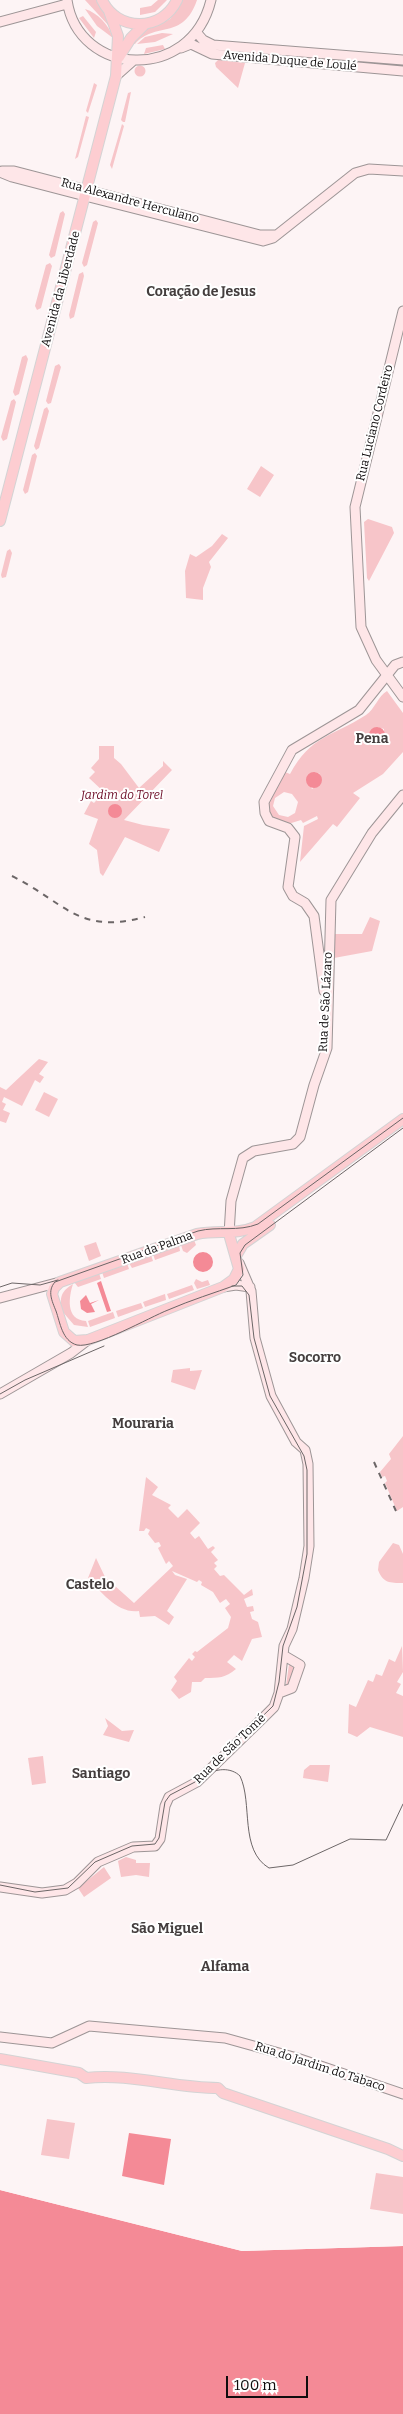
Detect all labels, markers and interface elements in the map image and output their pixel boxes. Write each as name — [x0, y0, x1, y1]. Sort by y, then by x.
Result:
street label: Avenida Duque de Loulé — [223, 48, 357, 74]
street label: Rua Alexandre Herculano — [59, 176, 201, 226]
street label: Avenida da Liberdade — [39, 229, 83, 349]
district label: Coração de Jesus — [146, 284, 256, 300]
street label: Rua Luciano Cordeiro — [354, 363, 396, 483]
district label: Pena — [356, 731, 388, 747]
park label: Jardim do Torel — [81, 789, 163, 803]
street label: Rua de São Lázaro — [316, 952, 336, 1052]
street label: Rua da Palma — [119, 1228, 195, 1268]
district label: Socorro — [289, 1350, 341, 1366]
district label: Mouraria — [112, 1416, 174, 1432]
district label: Castelo — [66, 1577, 114, 1593]
street label: Rua de São Tomé — [191, 1711, 269, 1787]
district label: Santiago — [72, 1766, 130, 1782]
district label: São Miguel — [131, 1921, 203, 1937]
district label: Alfama — [201, 1959, 249, 1975]
street label: Rua do Jardim do Tabaco — [253, 2039, 387, 2095]
scale bar — [228, 2366, 310, 2398]
text: 100 m — [234, 2376, 277, 2394]

